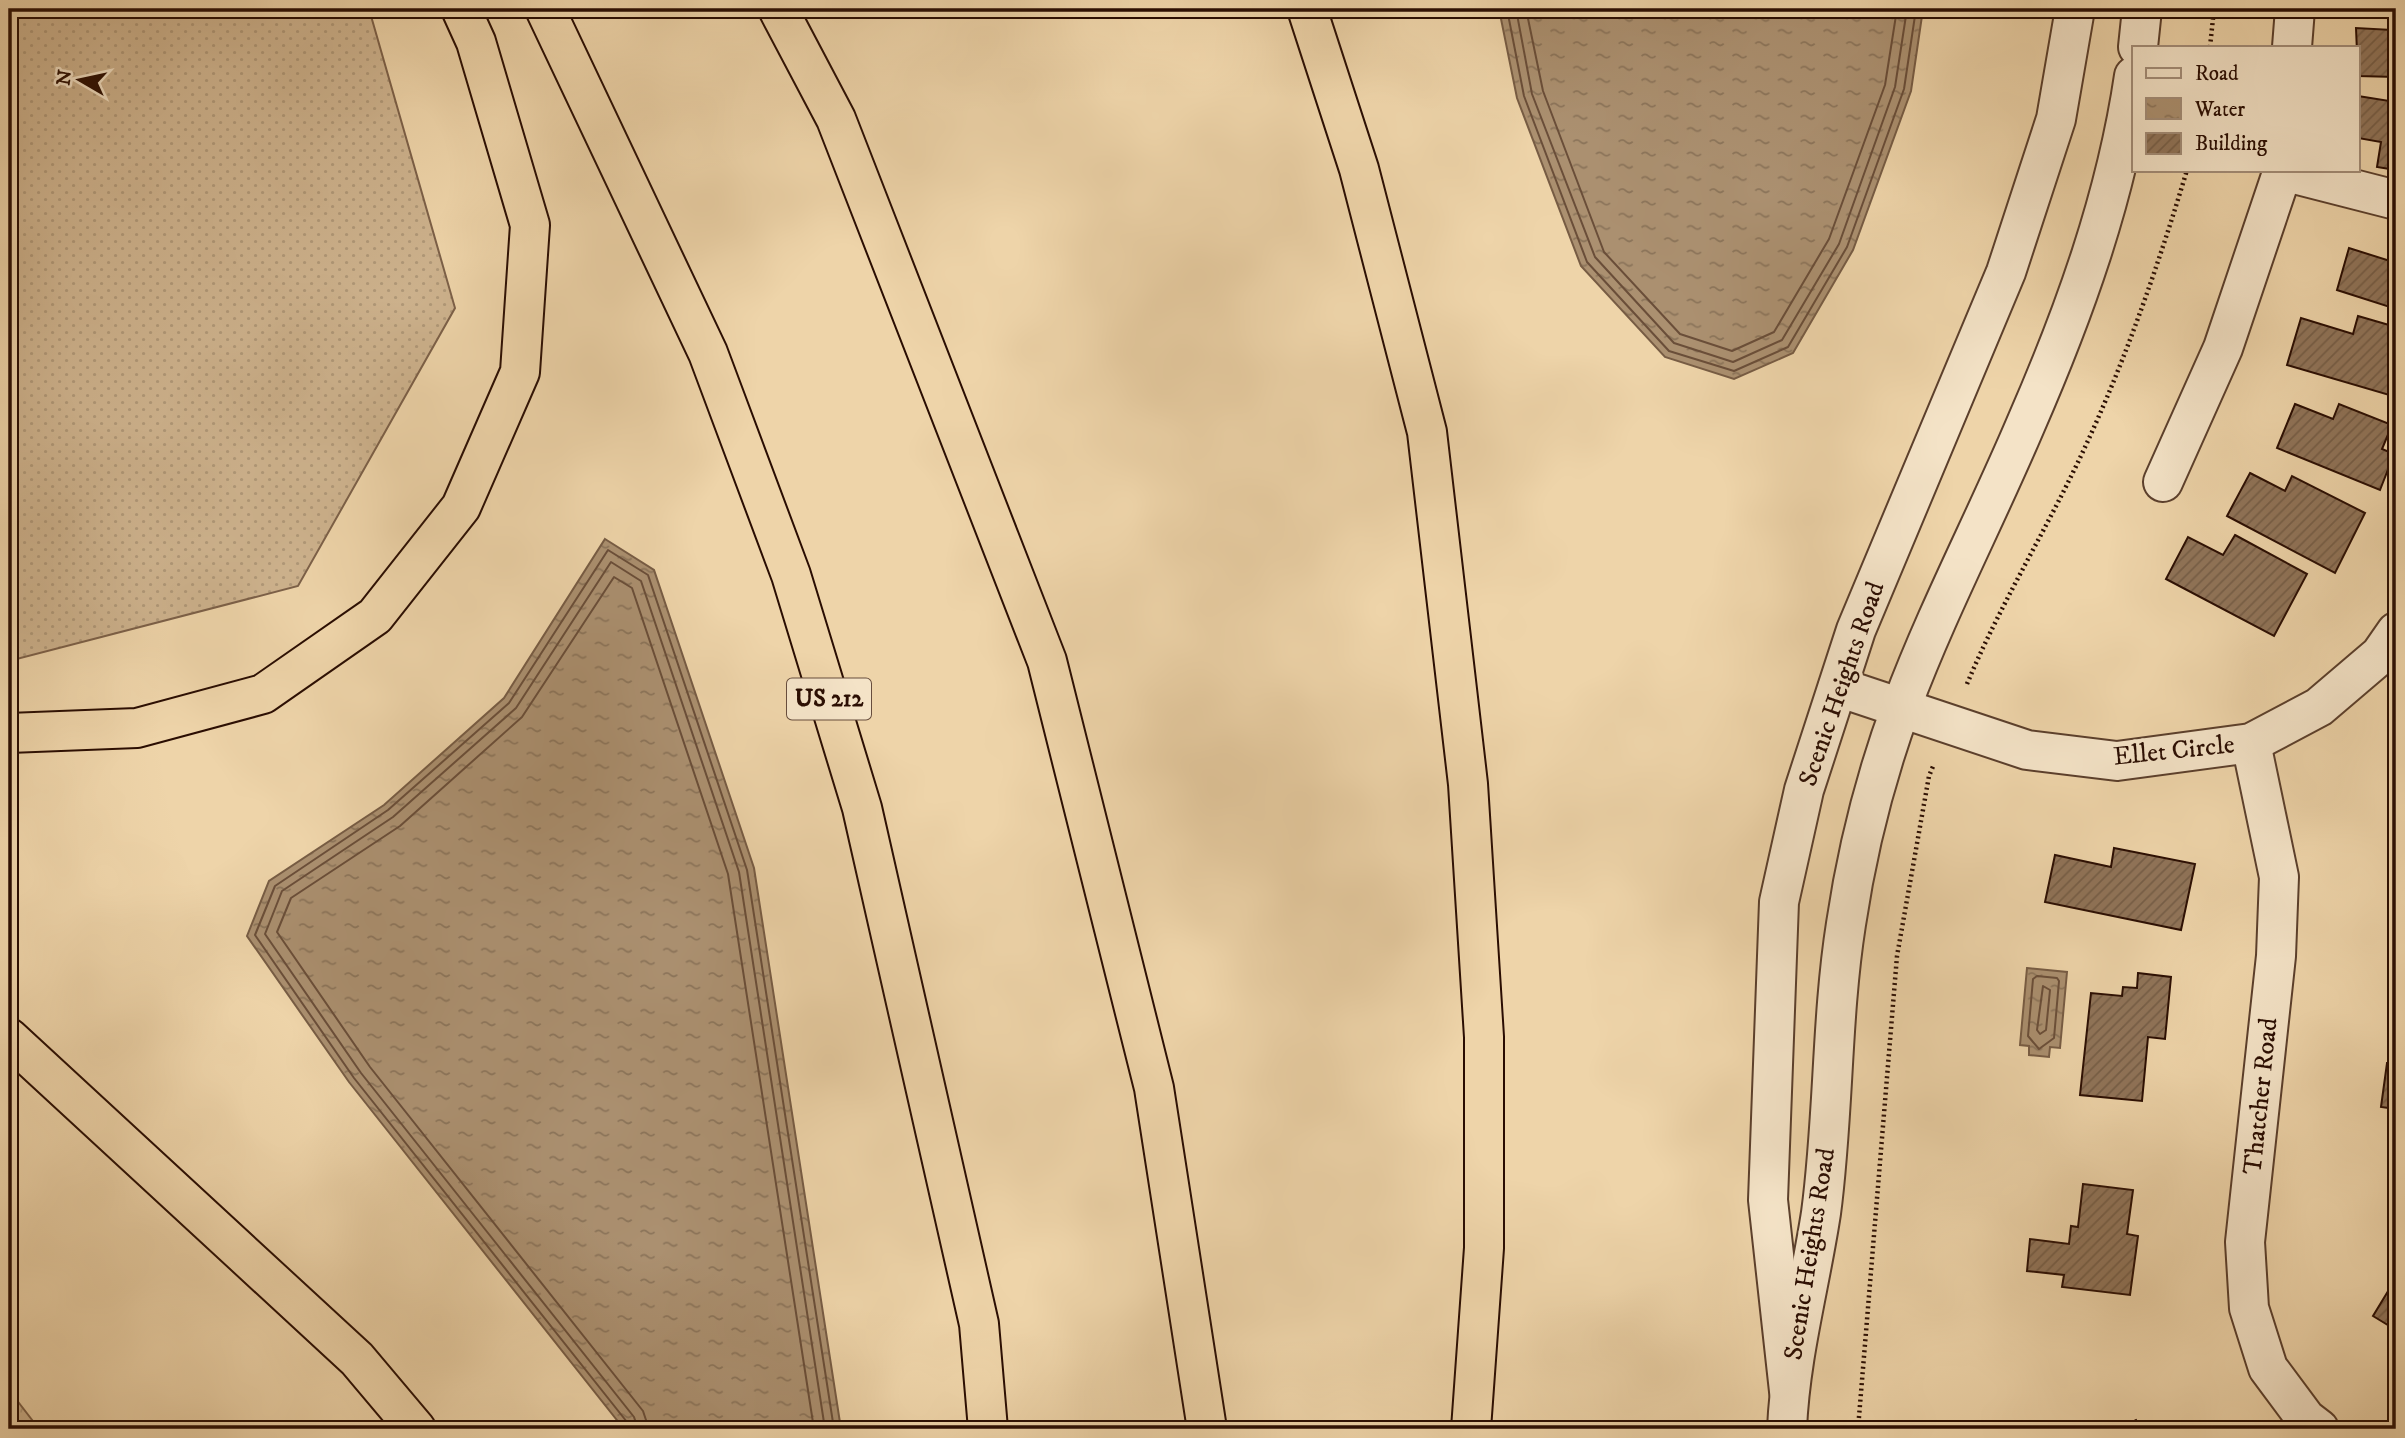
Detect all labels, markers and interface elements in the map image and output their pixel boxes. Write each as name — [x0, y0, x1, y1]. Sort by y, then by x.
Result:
north arrow — [46, 46, 116, 116]
legend — [2132, 46, 2360, 172]
text: Road — [2195, 61, 2239, 87]
text: N — [52, 68, 77, 87]
text: Water — [2194, 97, 2245, 123]
text: Building — [2195, 131, 2268, 157]
street label: Scenic Heights Road — [1792, 577, 1892, 791]
road number: US 212 — [787, 678, 871, 720]
street label: Ellet Circle — [2112, 728, 2236, 774]
street label: Thatcher Road — [2236, 1016, 2286, 1176]
street label: Scenic Heights Road — [1777, 1146, 1843, 1362]

